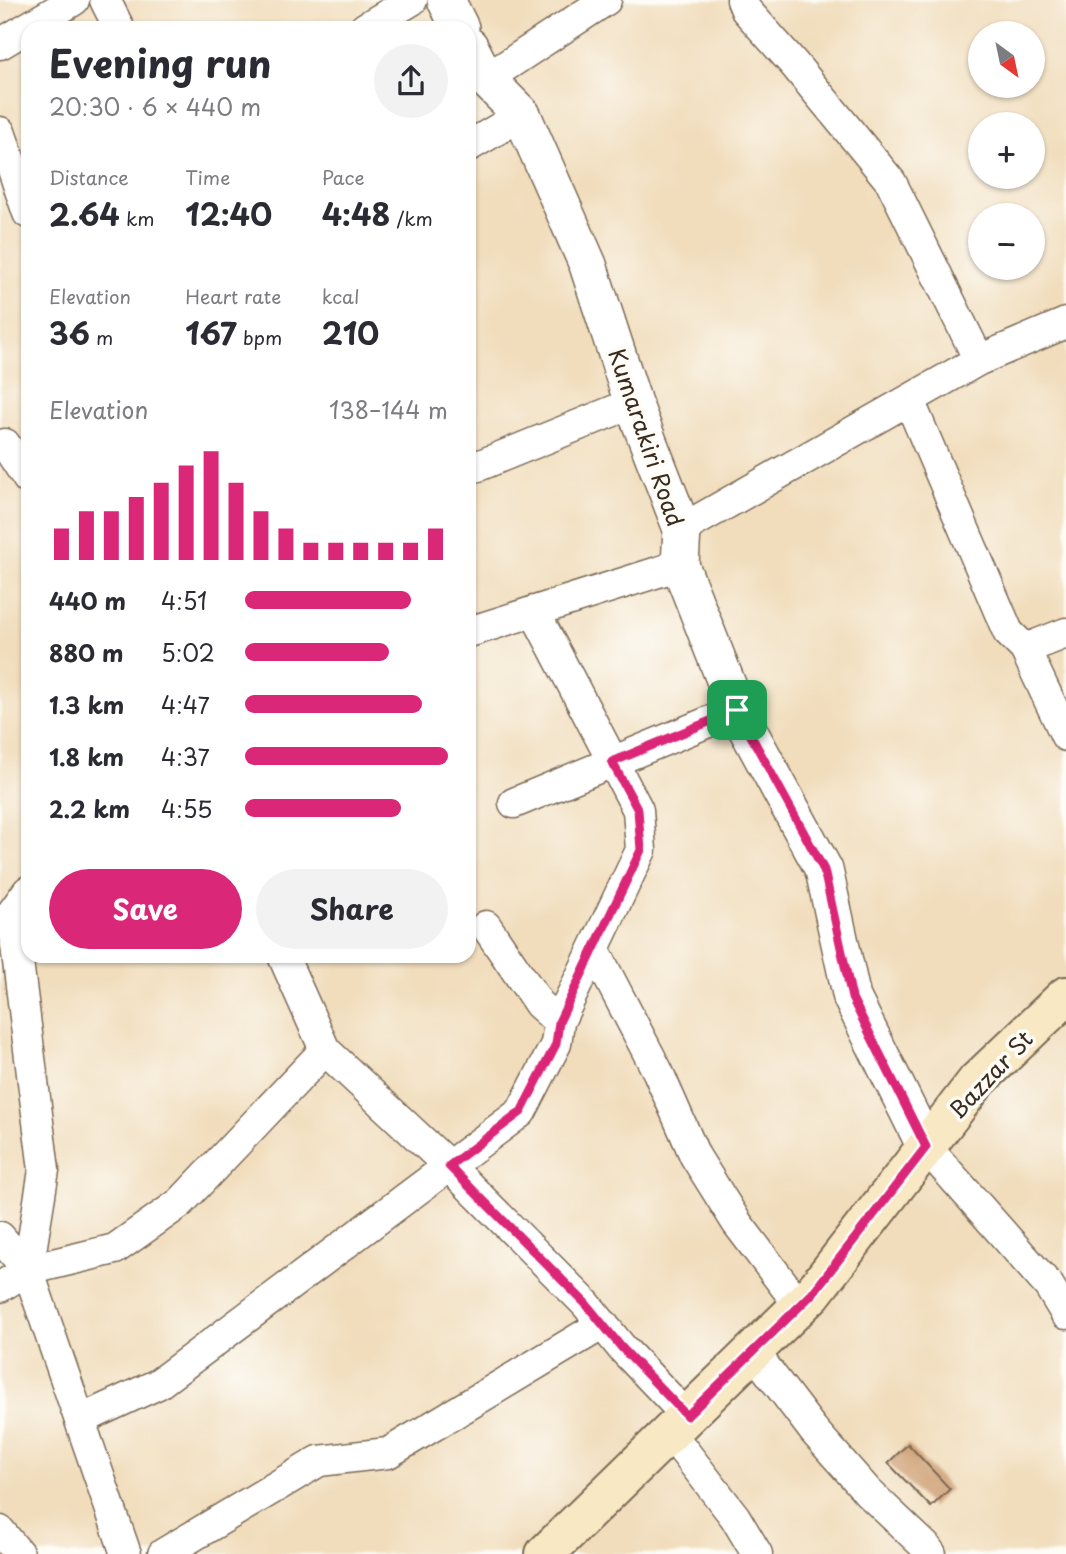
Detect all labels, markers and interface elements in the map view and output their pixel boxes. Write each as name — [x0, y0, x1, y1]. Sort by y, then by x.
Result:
north arrow — [968, 21, 1045, 98]
map controls — [968, 21, 1045, 280]
text: Evening run — [49, 34, 271, 91]
button: share — [374, 44, 448, 118]
text: 20:30 · 6 × 440 m — [49, 89, 261, 124]
button: + — [968, 112, 1045, 189]
text: Distance — [49, 163, 129, 191]
text: Time — [185, 163, 230, 191]
text: Pace — [322, 163, 365, 191]
text: 2.64 — [49, 191, 120, 236]
text: 12:40 — [185, 191, 272, 236]
text: 4:48 — [322, 191, 390, 236]
button: − — [968, 203, 1045, 280]
text: km — [120, 204, 155, 232]
text: /km — [390, 204, 433, 232]
text: Elevation — [49, 282, 131, 310]
text: Heart rate — [185, 282, 281, 310]
text: kcal — [322, 282, 360, 310]
text: 36 — [49, 310, 90, 355]
text: 167 — [185, 310, 237, 355]
text: 210 — [322, 310, 379, 355]
text: m — [90, 323, 113, 351]
text: bpm — [237, 323, 282, 351]
street label: Kumarakiri Road — [600, 344, 694, 530]
text: Elevation — [49, 392, 148, 427]
text: 138–144 m — [329, 392, 448, 427]
text: 440 m — [49, 583, 126, 618]
text: 4:51 — [161, 583, 207, 618]
text: 880 m — [49, 635, 124, 670]
text: 5:02 — [161, 635, 215, 670]
pin — [707, 680, 767, 740]
text: 1.3 km — [49, 687, 124, 722]
text: 4:47 — [161, 687, 210, 722]
icon: arrive — [718, 691, 756, 729]
text: 1.8 km — [49, 739, 124, 774]
text: 4:37 — [161, 739, 210, 774]
text: 2.2 km — [49, 791, 130, 826]
text: 4:55 — [161, 791, 212, 826]
button: Save — [49, 869, 242, 949]
button: Share — [256, 869, 448, 949]
street label: Bazzar St — [940, 1022, 1040, 1126]

